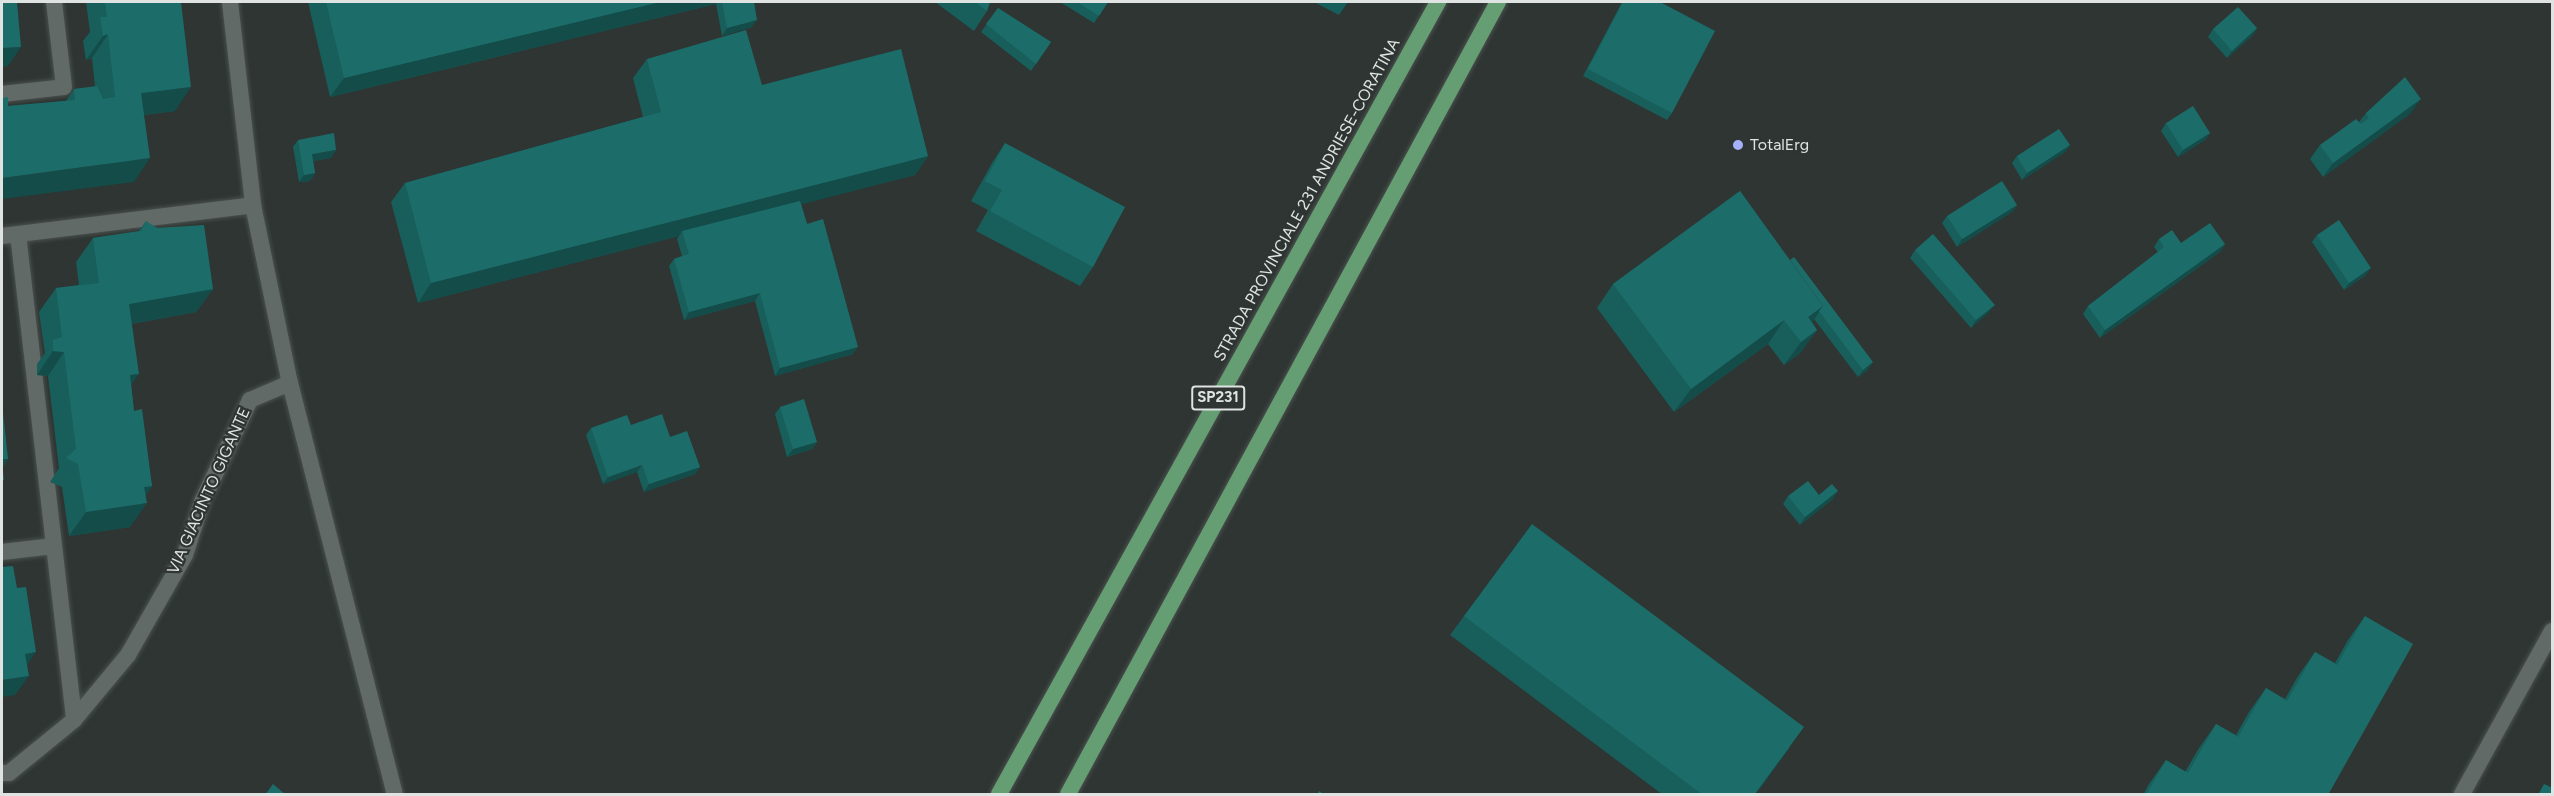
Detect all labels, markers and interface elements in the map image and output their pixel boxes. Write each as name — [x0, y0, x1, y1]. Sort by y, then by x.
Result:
street label: STRADA PROVINCIALE 231 ANDRIESE-CORATINA — [1210, 35, 1404, 365]
place label: TotalErg — [1750, 135, 1809, 155]
marker: TotalErg — [1731, 138, 1745, 152]
road number: SP231 — [1191, 386, 1245, 410]
street label: VIA GIACINTO GIGANTE — [164, 405, 254, 577]

